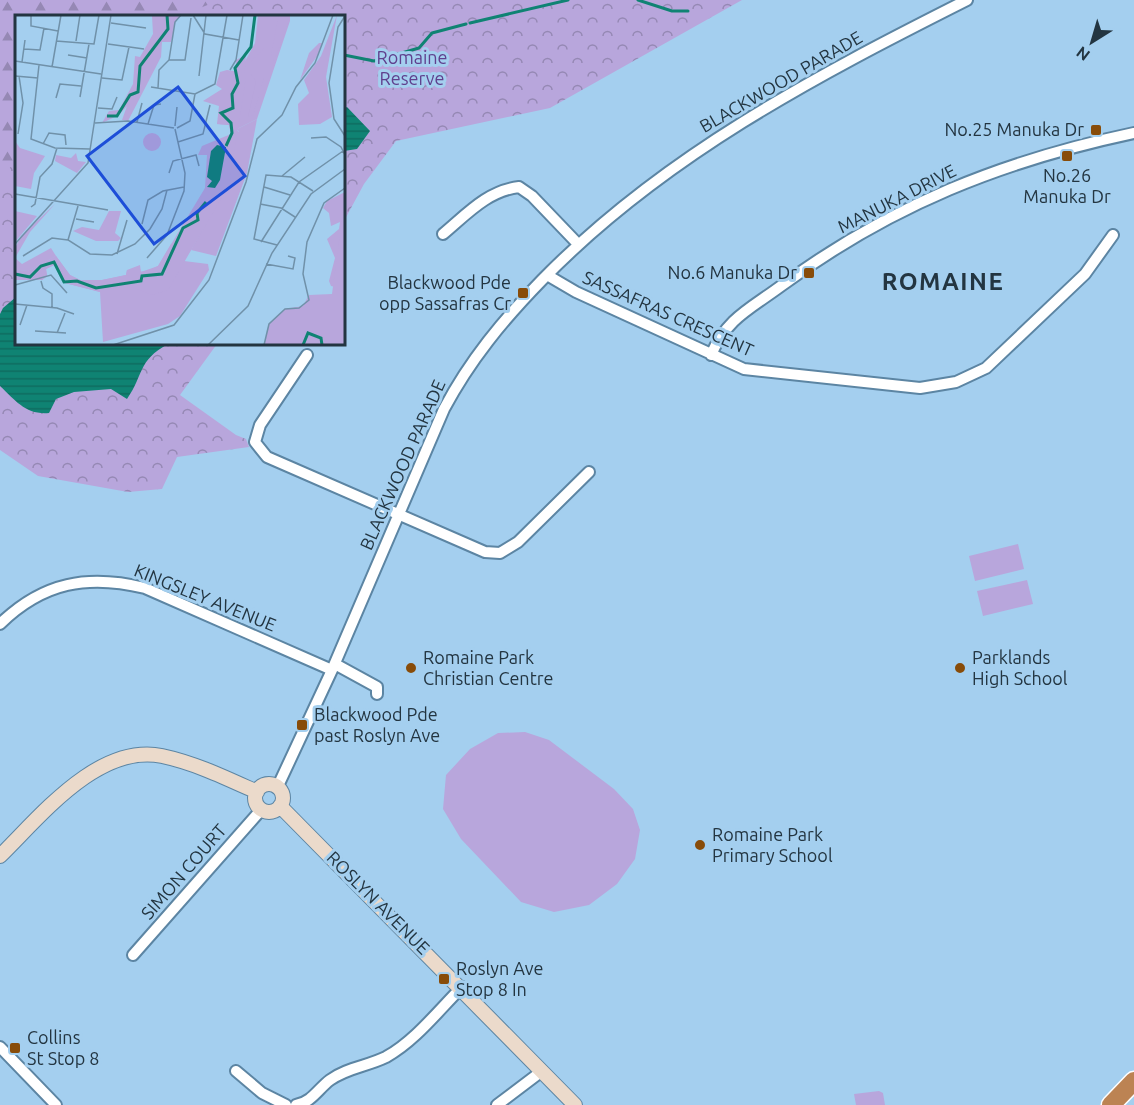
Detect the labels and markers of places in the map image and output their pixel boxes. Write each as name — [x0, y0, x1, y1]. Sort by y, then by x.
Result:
place label: No.25 Manuka Dr — [944, 119, 1084, 139]
marker: No.25 Manuka Dr — [1089, 123, 1103, 137]
marker: No.26 Manuka Dr — [1060, 149, 1074, 163]
place label: No.26 Manuka Dr — [1023, 165, 1111, 206]
place label: No.6 Manuka Dr — [668, 262, 797, 282]
marker: No.6 Manuka Dr — [802, 266, 816, 280]
place label: Blackwood Pde opp Sassafras Cr — [379, 272, 511, 313]
marker: Blackwood Pde opp Sassafras Cr — [516, 286, 530, 300]
place label: Romaine Park Christian Centre — [423, 647, 553, 688]
place label: Parklands High School — [972, 647, 1068, 688]
marker: Romaine Park Christian Centre — [404, 661, 418, 675]
marker: Parklands High School — [953, 661, 967, 675]
place label: Blackwood Pde past Roslyn Ave — [314, 704, 440, 745]
marker: Blackwood Pde past Roslyn Ave — [295, 718, 309, 732]
place label: Romaine Park Primary School — [712, 824, 833, 865]
marker: Romaine Park Primary School — [693, 838, 707, 852]
place label: Roslyn Ave Stop 8 In — [456, 958, 543, 999]
marker: Roslyn Ave Stop 8 In — [437, 972, 451, 986]
place label: Collins St Stop 8 — [27, 1027, 99, 1068]
marker: Collins St Stop 8 — [8, 1041, 22, 1055]

